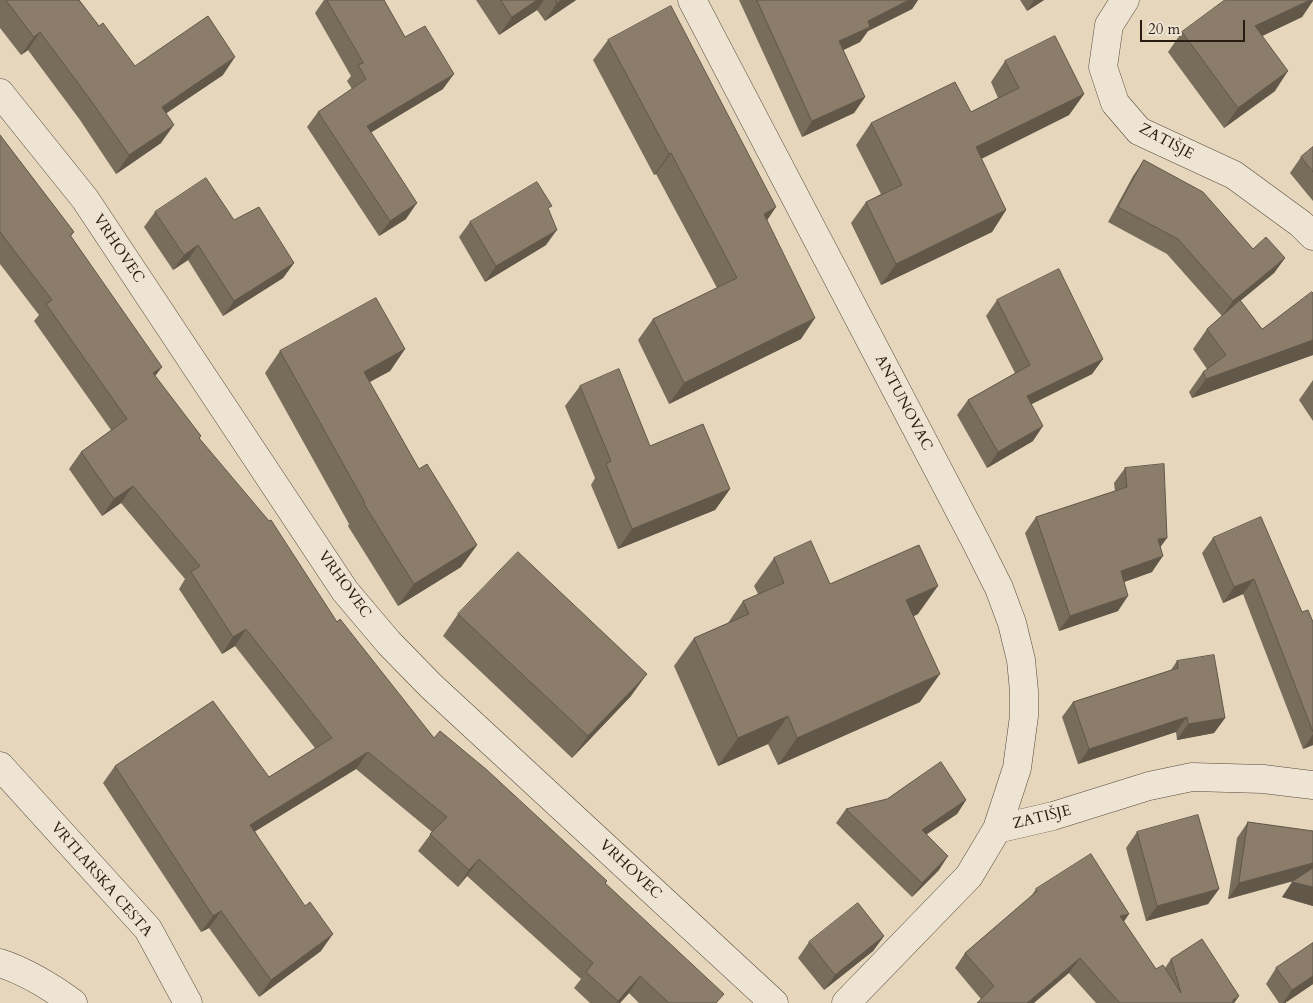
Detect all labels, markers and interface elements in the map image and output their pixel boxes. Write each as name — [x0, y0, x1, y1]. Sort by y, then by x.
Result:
scale bar — [1143, 10, 1248, 42]
text: 20 m — [1148, 19, 1180, 39]
street label: ZATIŠJE — [1136, 120, 1196, 164]
street label: VRHOVEC — [89, 211, 147, 287]
street label: ANTUNOVAC — [870, 352, 936, 454]
street label: VRHOVEC — [314, 548, 374, 622]
street label: ZATIŠJE — [1011, 802, 1073, 834]
street label: VRTLARSKA CESTA — [46, 819, 156, 941]
street label: VRHOVEC — [595, 837, 665, 903]

